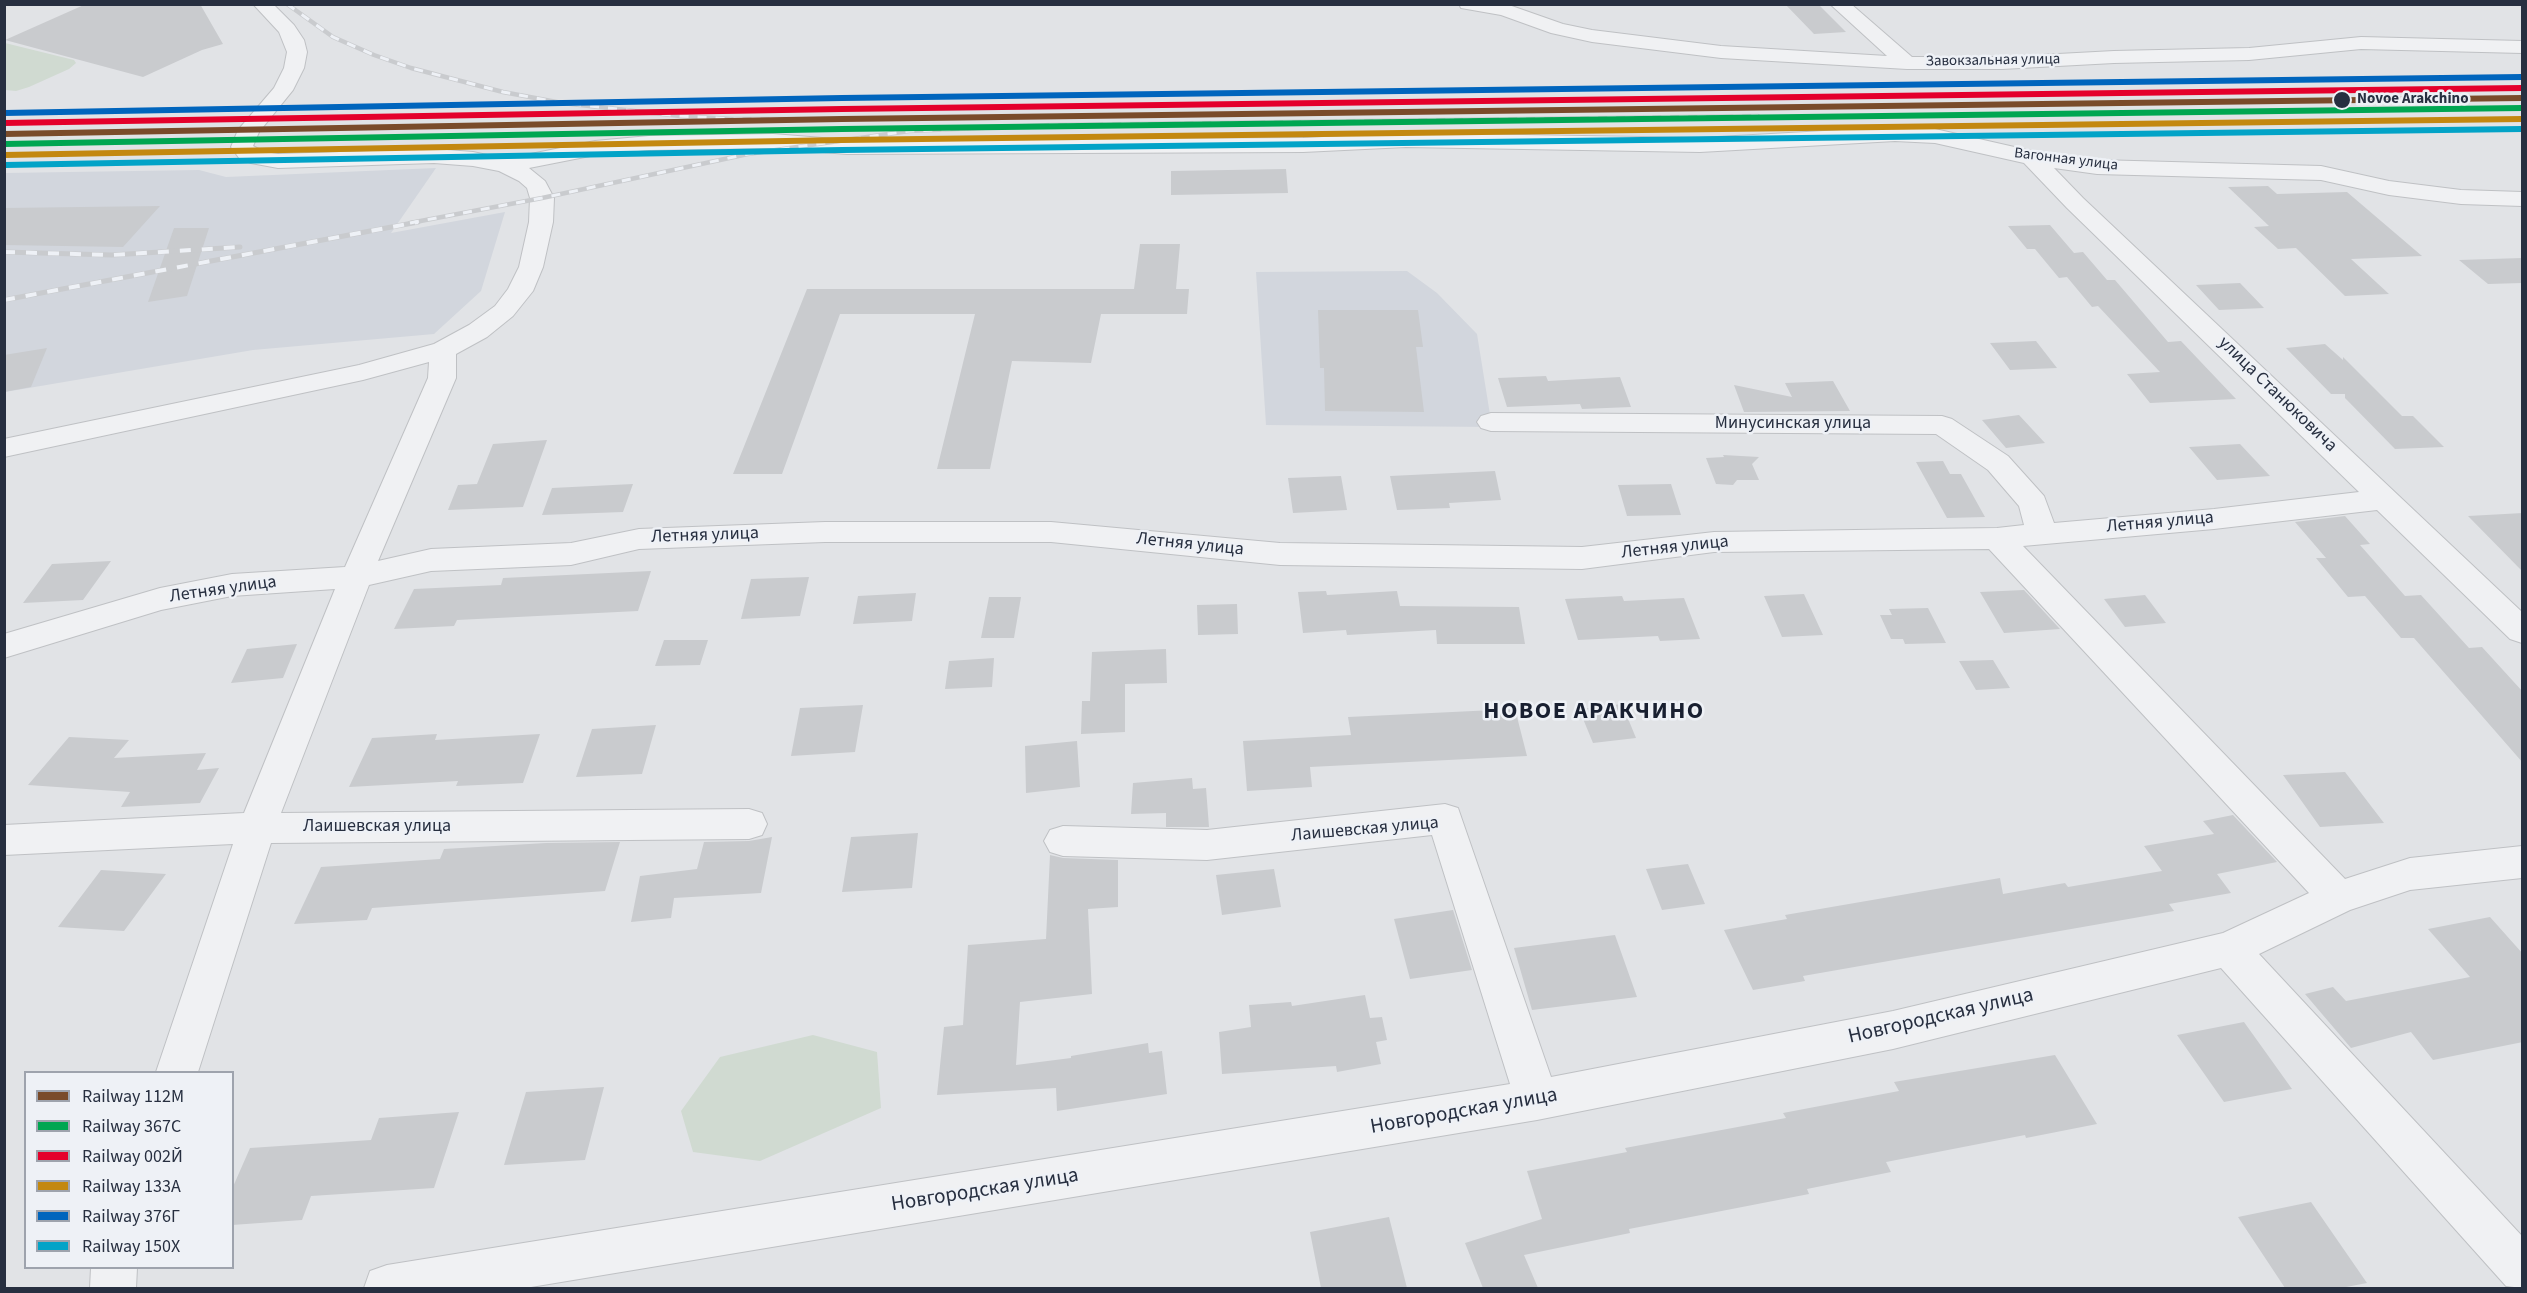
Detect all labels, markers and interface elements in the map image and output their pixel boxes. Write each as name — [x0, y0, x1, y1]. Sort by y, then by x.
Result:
street label: Завокзальная улица — [1925, 51, 2061, 71]
marker: Novoe Arakchino — [2332, 90, 2352, 110]
place label: Novoe Arakchino — [2357, 91, 2468, 109]
street label: Вагонная улица — [2013, 145, 2119, 175]
street label: улица Станюковича — [2213, 333, 2341, 457]
street label: Минусинская улица — [1715, 413, 1871, 435]
street label: Летняя улица — [2105, 508, 2215, 538]
street label: Летняя улица — [651, 523, 759, 549]
street label: Летняя улица — [1135, 529, 1245, 561]
street label: Летняя улица — [1620, 532, 1730, 564]
street label: Летняя улица — [168, 572, 278, 608]
district label: НОВОЕ АРАКЧИНО — [1483, 699, 1705, 727]
street label: Лаишевская улица — [1290, 813, 1440, 847]
street label: Лаишевская улица — [303, 816, 451, 838]
street label: Новгородская улица — [1846, 983, 2036, 1051]
legend — [24, 1071, 234, 1269]
street label: Новгородская улица — [1369, 1083, 1559, 1141]
text: Railway 112М — [82, 1084, 184, 1109]
text: Railway 367С — [82, 1114, 181, 1139]
text: Railway 002Й — [82, 1144, 183, 1169]
street label: Новгородская улица — [889, 1164, 1081, 1218]
text: Railway 133А — [82, 1174, 181, 1199]
text: Railway 376Г — [82, 1204, 180, 1229]
text: Railway 150Х — [82, 1234, 180, 1259]

